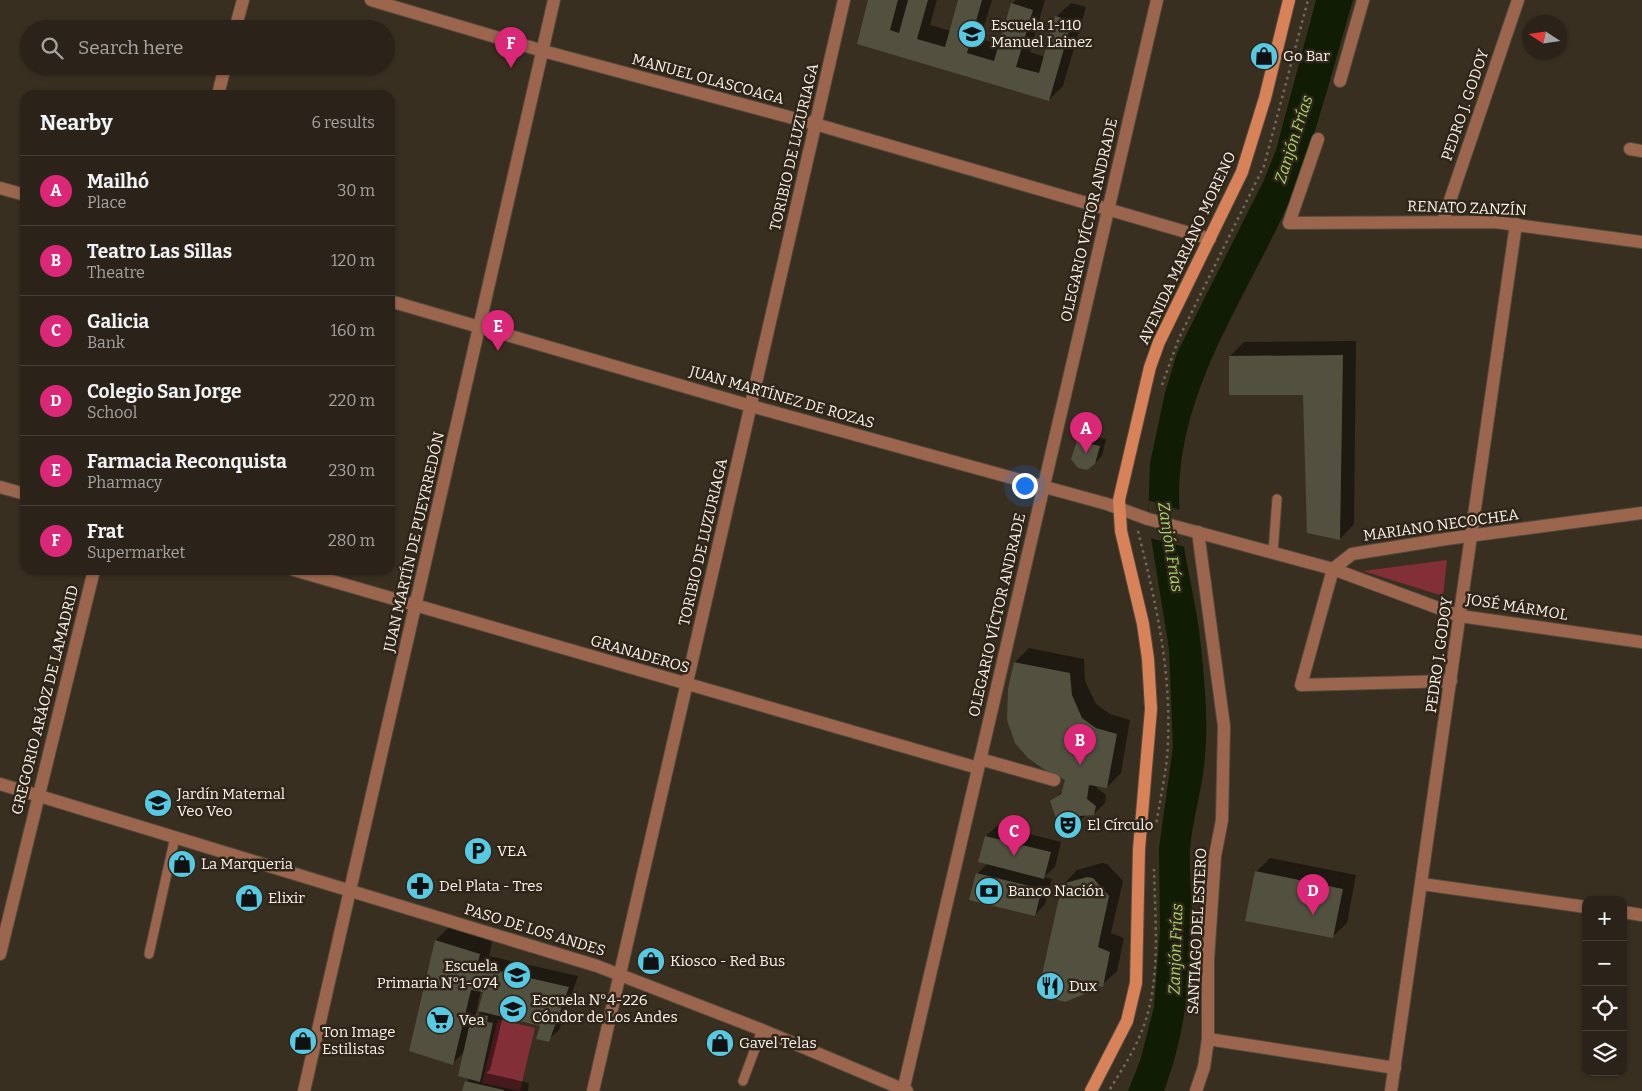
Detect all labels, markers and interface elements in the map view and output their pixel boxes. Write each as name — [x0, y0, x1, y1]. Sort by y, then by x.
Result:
north arrow — [1522, 15, 1567, 60]
place label: Escuela 1-110 Manuel Lainez — [991, 16, 1092, 51]
school or university icon: Escuela 1-110 Manuel Lainez — [957, 19, 987, 49]
search box — [20, 20, 395, 75]
pin: F — [495, 27, 527, 68]
icon: search — [38, 34, 66, 62]
text: Search here — [78, 36, 183, 59]
shop icon: Go Bar — [1249, 41, 1279, 71]
street label: PEDRO J. GODOY — [1437, 46, 1493, 163]
place label: Go Bar — [1283, 47, 1330, 65]
street label: MANUEL OLASCOAGA — [630, 50, 786, 108]
street label: TORIBIO DE LUZURIAGA — [766, 61, 822, 233]
water label: Zanjón Frías — [1270, 93, 1317, 185]
text: Nearby — [40, 110, 113, 136]
text: 6 results — [312, 113, 375, 132]
street label: OLEGARIO VÍCTOR ANDRADE — [1057, 116, 1121, 324]
street label: AVENIDA MARIANO MORENO — [1134, 149, 1240, 347]
text: Mailhó — [87, 170, 149, 193]
text: A — [50, 181, 62, 200]
text: 30 m — [337, 181, 375, 200]
text: Place — [87, 193, 126, 212]
street label: RENATO ZANZÍN — [1407, 197, 1527, 219]
text: Teatro Las Sillas — [87, 240, 232, 263]
text: B — [51, 251, 61, 270]
text: 120 m — [331, 251, 375, 270]
text: Theatre — [87, 263, 145, 282]
text: Galicia — [87, 310, 149, 333]
pin: E — [482, 310, 514, 351]
text: C — [51, 321, 61, 340]
text: 160 m — [330, 321, 375, 340]
text: Bank — [87, 333, 125, 352]
street label: JUAN MARTÍNEZ DE ROZAS — [686, 362, 877, 432]
text: Colegio San Jorge — [87, 380, 241, 403]
text: D — [50, 391, 62, 410]
text: 220 m — [329, 391, 375, 410]
text: School — [87, 403, 137, 422]
pin: A — [1070, 412, 1102, 453]
street label: JUAN MARTÍN DE PUEYRREDÓN — [380, 430, 448, 655]
text: Farmacia Reconquista — [87, 450, 287, 473]
street label: TORIBIO DE LUZURIAGA — [675, 456, 731, 628]
text: E — [51, 461, 61, 480]
text: 230 m — [328, 461, 375, 480]
text: Pharmacy — [87, 473, 162, 492]
your location — [1012, 473, 1038, 499]
water label: Zanjón Frías — [1154, 501, 1187, 594]
street label: MARIANO NECOCHEA — [1362, 505, 1520, 545]
street label: OLEGARIO VÍCTOR ANDRADE — [965, 511, 1029, 719]
text: Frat — [87, 520, 124, 543]
text: F — [52, 531, 61, 550]
text: 280 m — [328, 531, 375, 550]
text: Supermarket — [87, 543, 185, 562]
street label: GREGORIO ARÁOZ DE LAMADRID — [8, 583, 82, 817]
street label: JOSÉ MÁRMOL — [1464, 590, 1569, 624]
street label: PEDRO J. GODOY — [1422, 596, 1456, 714]
street label: GRANADEROS — [588, 631, 692, 677]
pin: B — [1064, 724, 1096, 765]
place label: Jardín Maternal Veo Veo — [176, 785, 285, 820]
school or university icon: Jardín Maternal Veo Veo — [143, 788, 173, 818]
theatre icon: El Círculo — [1053, 810, 1083, 840]
pin: C — [998, 815, 1030, 856]
place label: El Círculo — [1087, 816, 1153, 834]
parking icon: VEA — [463, 836, 493, 866]
place label: VEA — [497, 842, 527, 860]
street label: SANTIAGO DEL ESTERO — [1184, 847, 1210, 1015]
shop icon: La Marqueria — [167, 849, 197, 879]
place label: La Marqueria — [201, 855, 293, 873]
pharmacy icon: Del Plata - Tres — [405, 871, 435, 901]
pin: D — [1297, 874, 1329, 915]
bank icon: Banco Nación — [974, 876, 1004, 906]
place label: Del Plata - Tres — [439, 877, 543, 895]
place label: Banco Nación — [1008, 882, 1104, 900]
shop icon: Elixir — [234, 883, 264, 913]
place label: Elixir — [268, 889, 305, 907]
map controls — [1582, 896, 1627, 1076]
button: + — [1582, 896, 1627, 941]
street label: PASO DE LOS ANDES — [462, 900, 608, 960]
water label: Zanjón Frías — [1164, 903, 1187, 995]
button: − — [1582, 941, 1627, 986]
shop icon: Kiosco - Red Bus — [636, 946, 666, 976]
place label: Kiosco - Red Bus — [670, 952, 785, 970]
place label: Escuela Primaria N°1-074 — [377, 957, 498, 992]
school or university icon: Escuela Primaria N°1-074 — [502, 960, 532, 990]
restaurant icon: Dux — [1035, 971, 1065, 1001]
place label: Dux — [1069, 977, 1098, 995]
button: locate — [1582, 986, 1627, 1031]
place label: Escuela N°4-226 Cóndor de Los Andes — [532, 991, 678, 1026]
school or university icon: Escuela N°4-226 Cóndor de Los Andes — [498, 994, 528, 1024]
supermarket icon: Vea — [425, 1005, 455, 1035]
place label: Vea — [459, 1011, 485, 1029]
place label: Ton Image Estilistas — [322, 1023, 395, 1058]
shop icon: Ton Image Estilistas — [288, 1026, 318, 1056]
shop icon: Gavel Telas — [705, 1028, 735, 1058]
button: layers — [1582, 1031, 1627, 1076]
place label: Gavel Telas — [739, 1034, 817, 1052]

